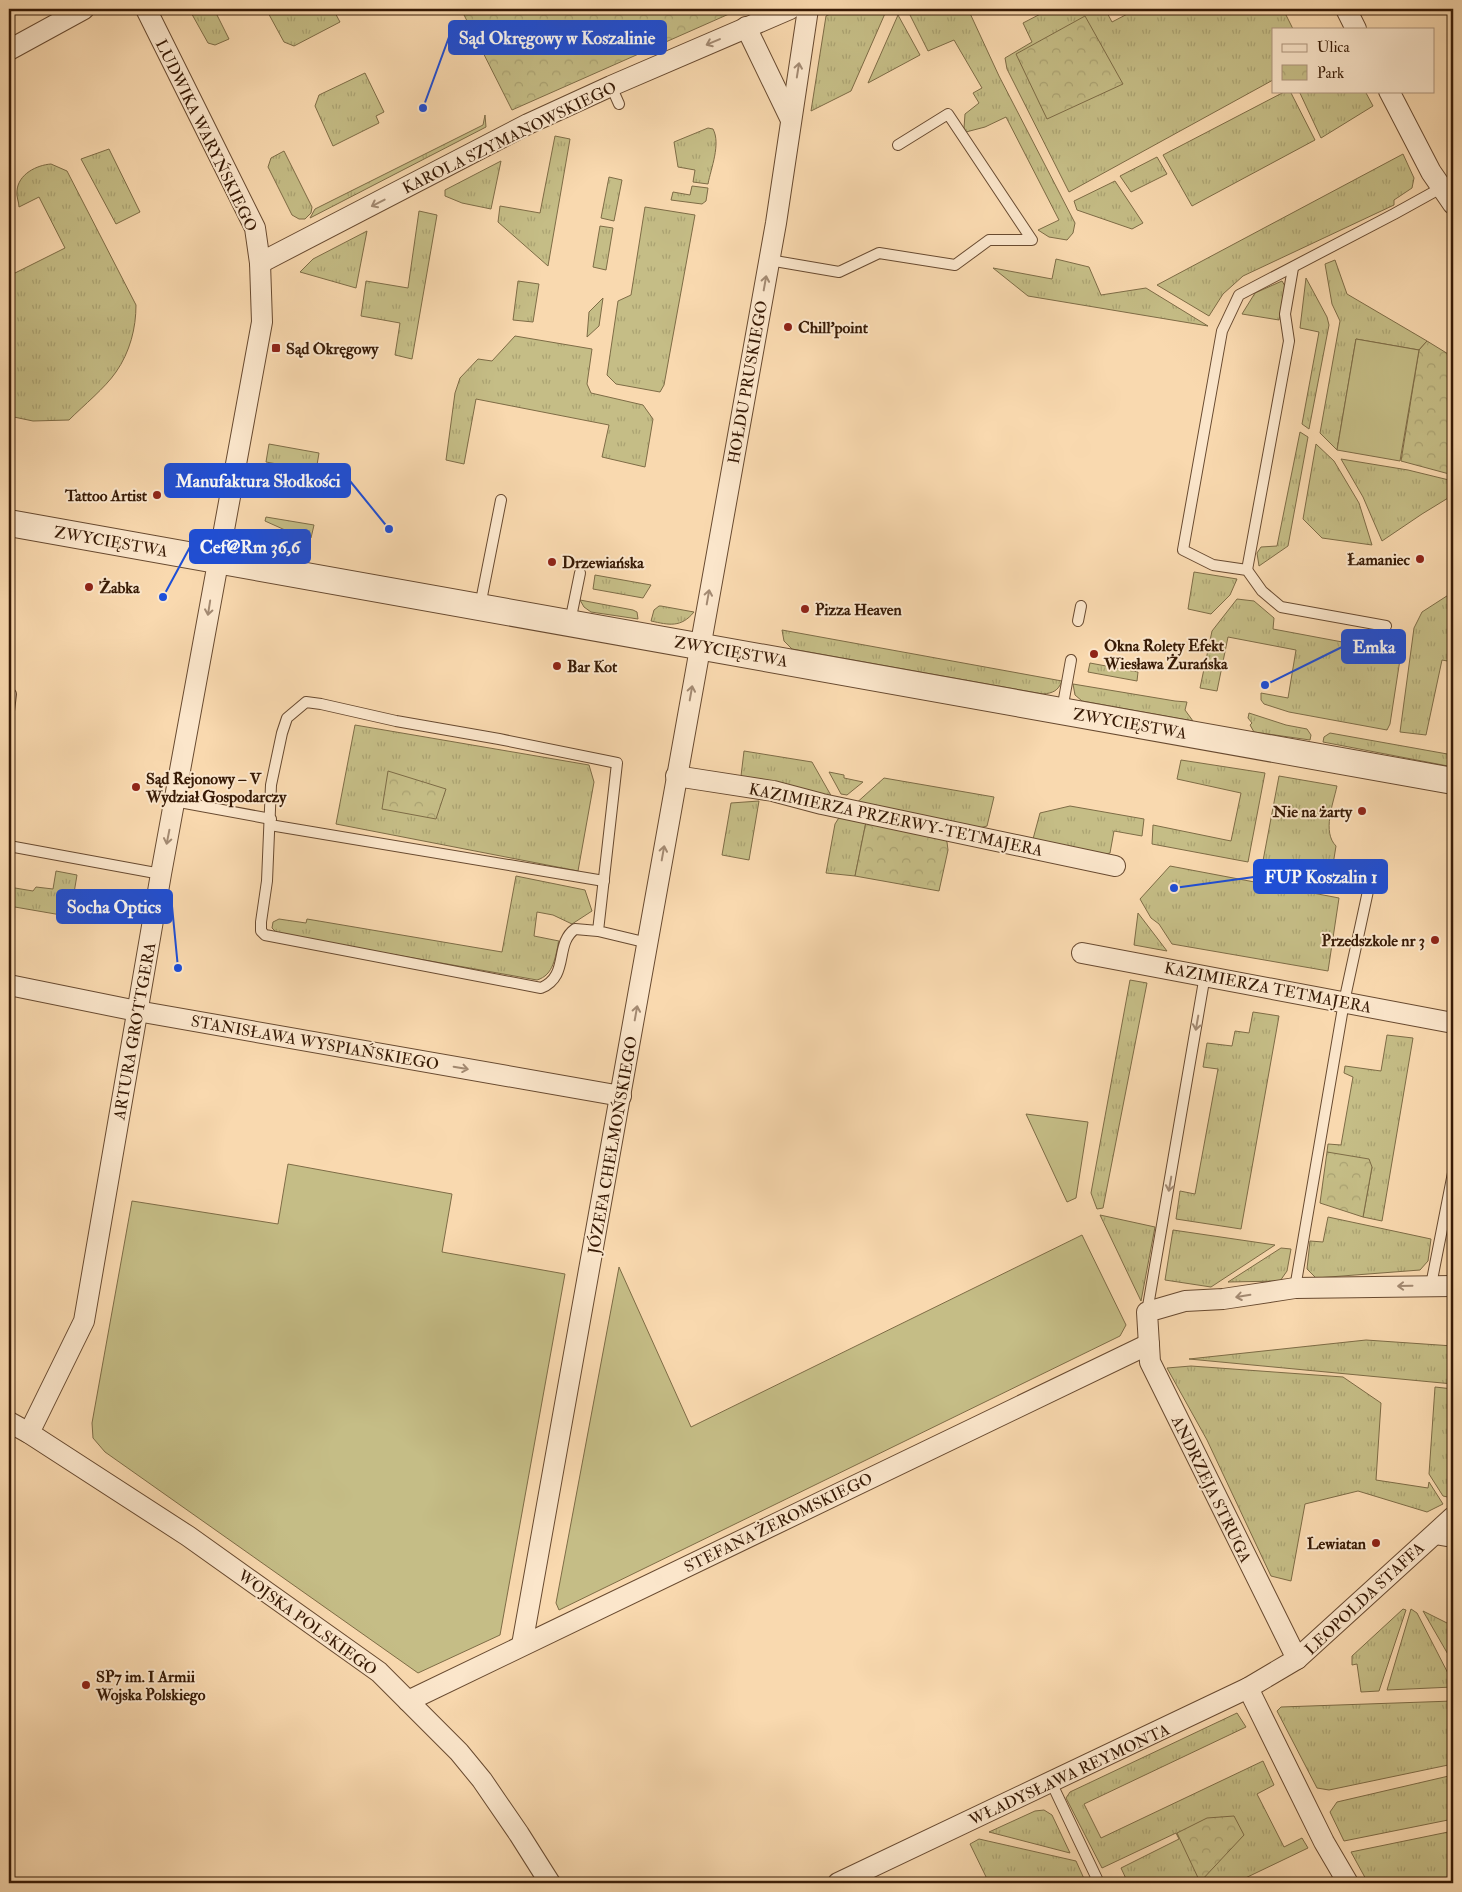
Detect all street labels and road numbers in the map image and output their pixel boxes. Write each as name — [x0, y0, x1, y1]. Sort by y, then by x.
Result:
street label: LUDWIKA WARYŃSKIEGO — [151, 36, 261, 235]
street label: KAROLA SZYMANOWSKIEGO — [399, 77, 620, 199]
street label: HOŁDU PRUSKIEGO — [724, 299, 772, 465]
street label: ZWYCIĘSTWA — [52, 522, 169, 562]
street label: ZWYCIĘSTWA — [672, 632, 789, 672]
street label: ZWYCIĘSTWA — [1071, 704, 1188, 744]
street label: KAZIMIERZA PRZERWY-TETMAJERA — [747, 779, 1045, 862]
street label: ARTURA GROTTGERA — [109, 941, 160, 1122]
street label: KAZIMIERZA TETMAJERA — [1162, 958, 1373, 1019]
street label: STANISŁAWA WYSPIAŃSKIEGO — [189, 1011, 440, 1075]
street label: JÓZEFA CHEŁMOŃSKIEGO — [583, 1035, 643, 1257]
street label: ANDRZEJA STRUGA — [1165, 1412, 1255, 1567]
street label: STEFANA ŻEROMSKIEGO — [681, 1468, 876, 1577]
street label: LEOPOLDA STAFFA — [1301, 1538, 1429, 1659]
street label: WOJSKA POLSKIEGO — [232, 1565, 381, 1681]
street label: WŁADYSŁAWA REYMONTA — [965, 1720, 1173, 1831]

